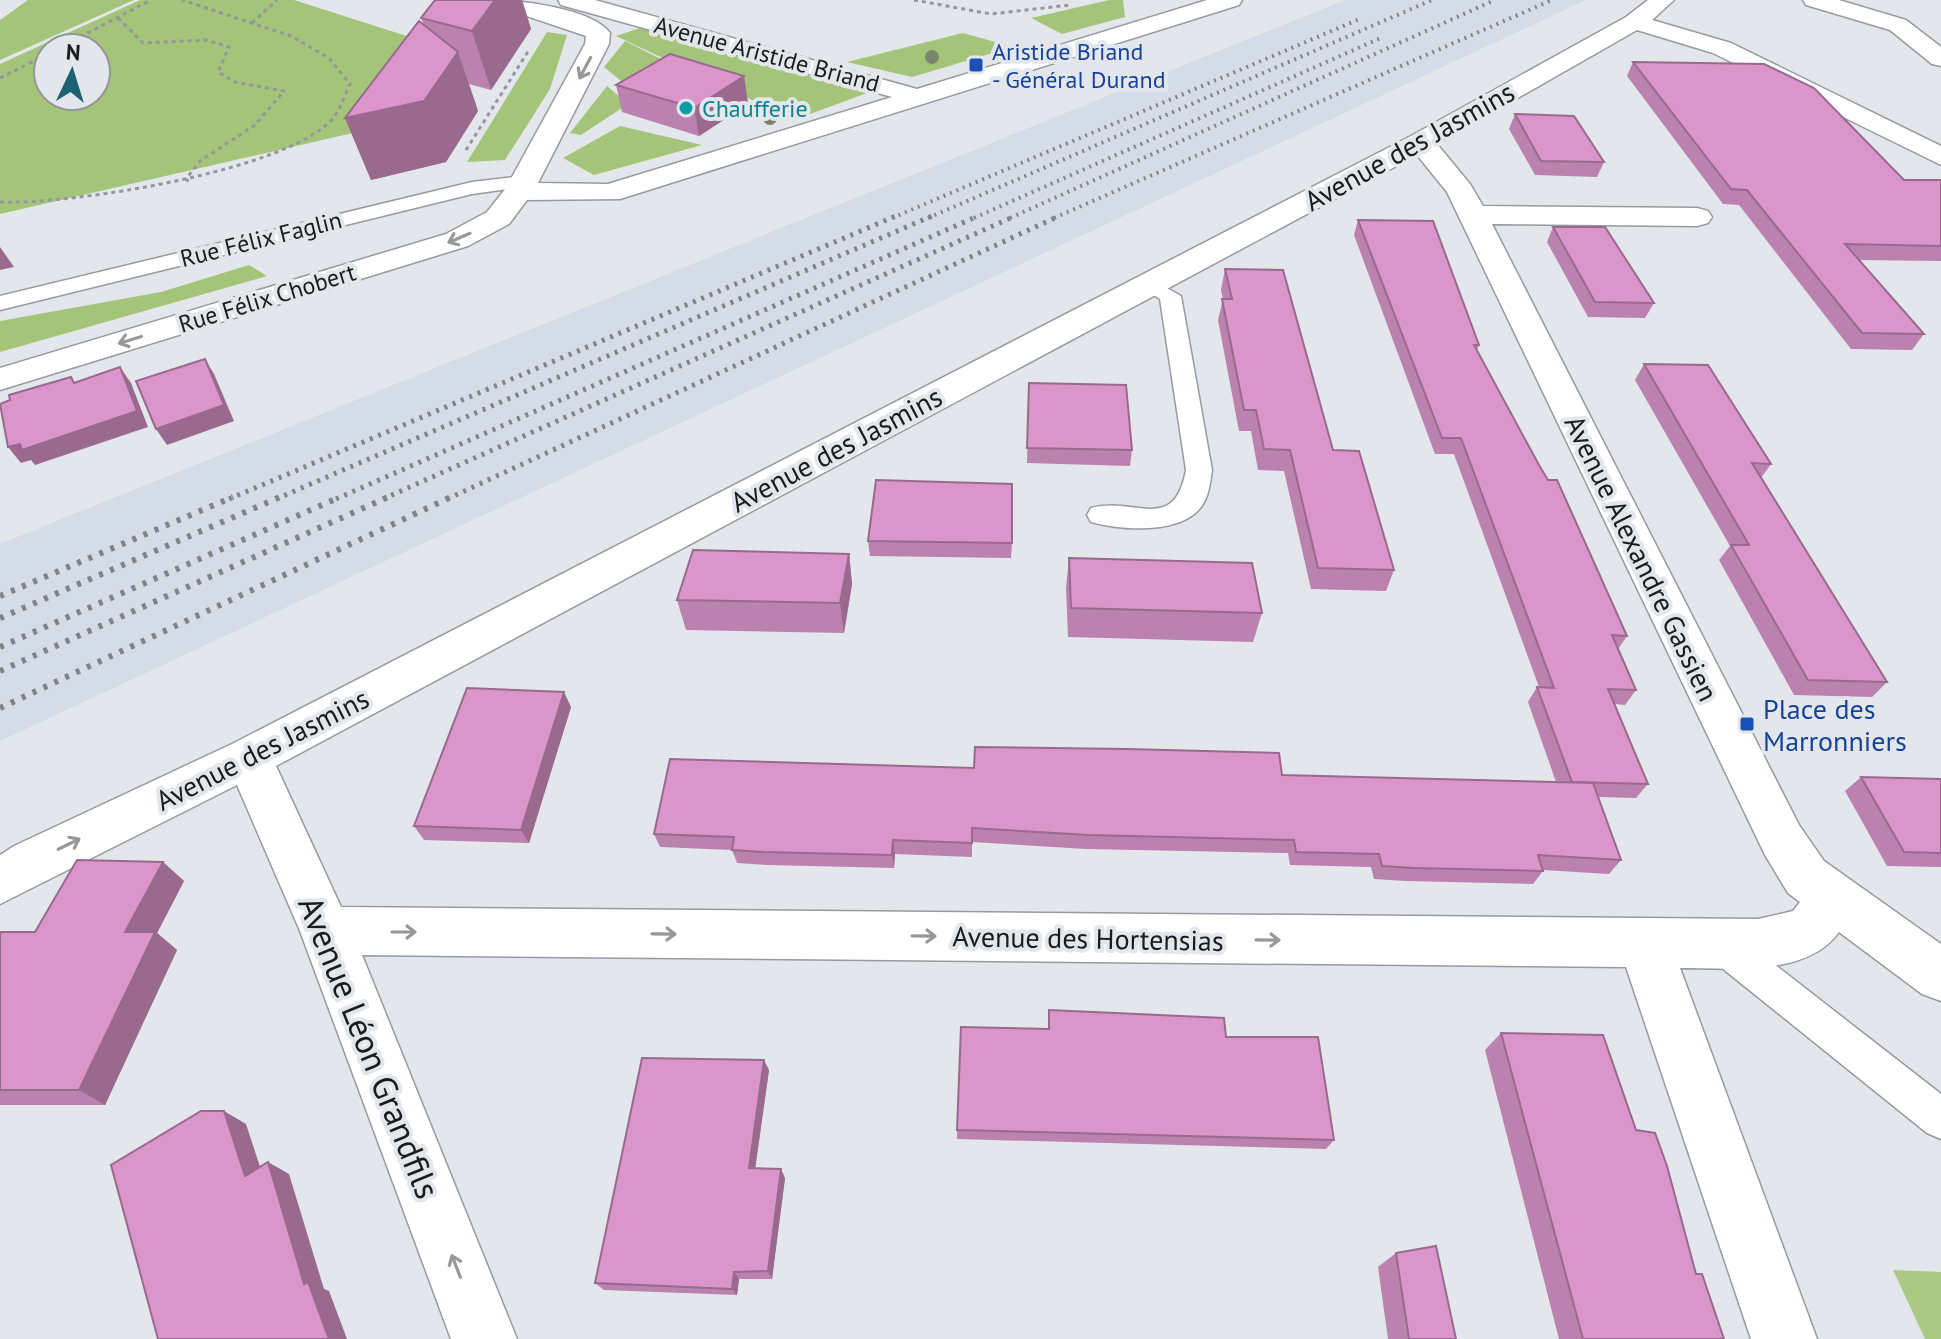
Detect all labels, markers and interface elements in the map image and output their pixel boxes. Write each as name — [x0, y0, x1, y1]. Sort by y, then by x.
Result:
street label: Avenue Aristide Briand — [651, 9, 883, 99]
north arrow — [32, 32, 112, 112]
place label: Aristide Briand - Général Durand — [992, 36, 1166, 95]
text: N — [65, 38, 82, 67]
one-way arrow — [576, 56, 592, 79]
marker: Aristide Briand - Général Durand — [967, 56, 985, 74]
street label: Avenue des Jasmins — [1297, 73, 1521, 219]
place label: Chaufferie — [702, 93, 808, 124]
marker: Chaufferie — [677, 99, 695, 117]
street label: Rue Félix Faglin — [177, 204, 345, 274]
one-way arrow — [447, 231, 471, 246]
street label: Rue Félix Chobert — [175, 256, 359, 340]
one-way arrow — [118, 334, 143, 348]
street label: Avenue des Jasmins — [724, 378, 948, 520]
street label: Avenue Alexandre Gassien — [1557, 409, 1727, 707]
street label: Avenue des Jasmins — [149, 679, 375, 819]
place label: Place des Marronniers — [1763, 690, 1907, 759]
marker: Place des Marronniers — [1738, 715, 1756, 733]
one-way arrow — [56, 836, 80, 851]
street label: Avenue Léon Grandfils — [289, 889, 451, 1205]
street label: Avenue des Hortensias — [952, 917, 1224, 959]
one-way arrow — [390, 924, 417, 939]
one-way arrow — [650, 926, 677, 942]
one-way arrow — [910, 929, 937, 944]
one-way arrow — [1254, 932, 1281, 948]
one-way arrow — [448, 1254, 462, 1279]

